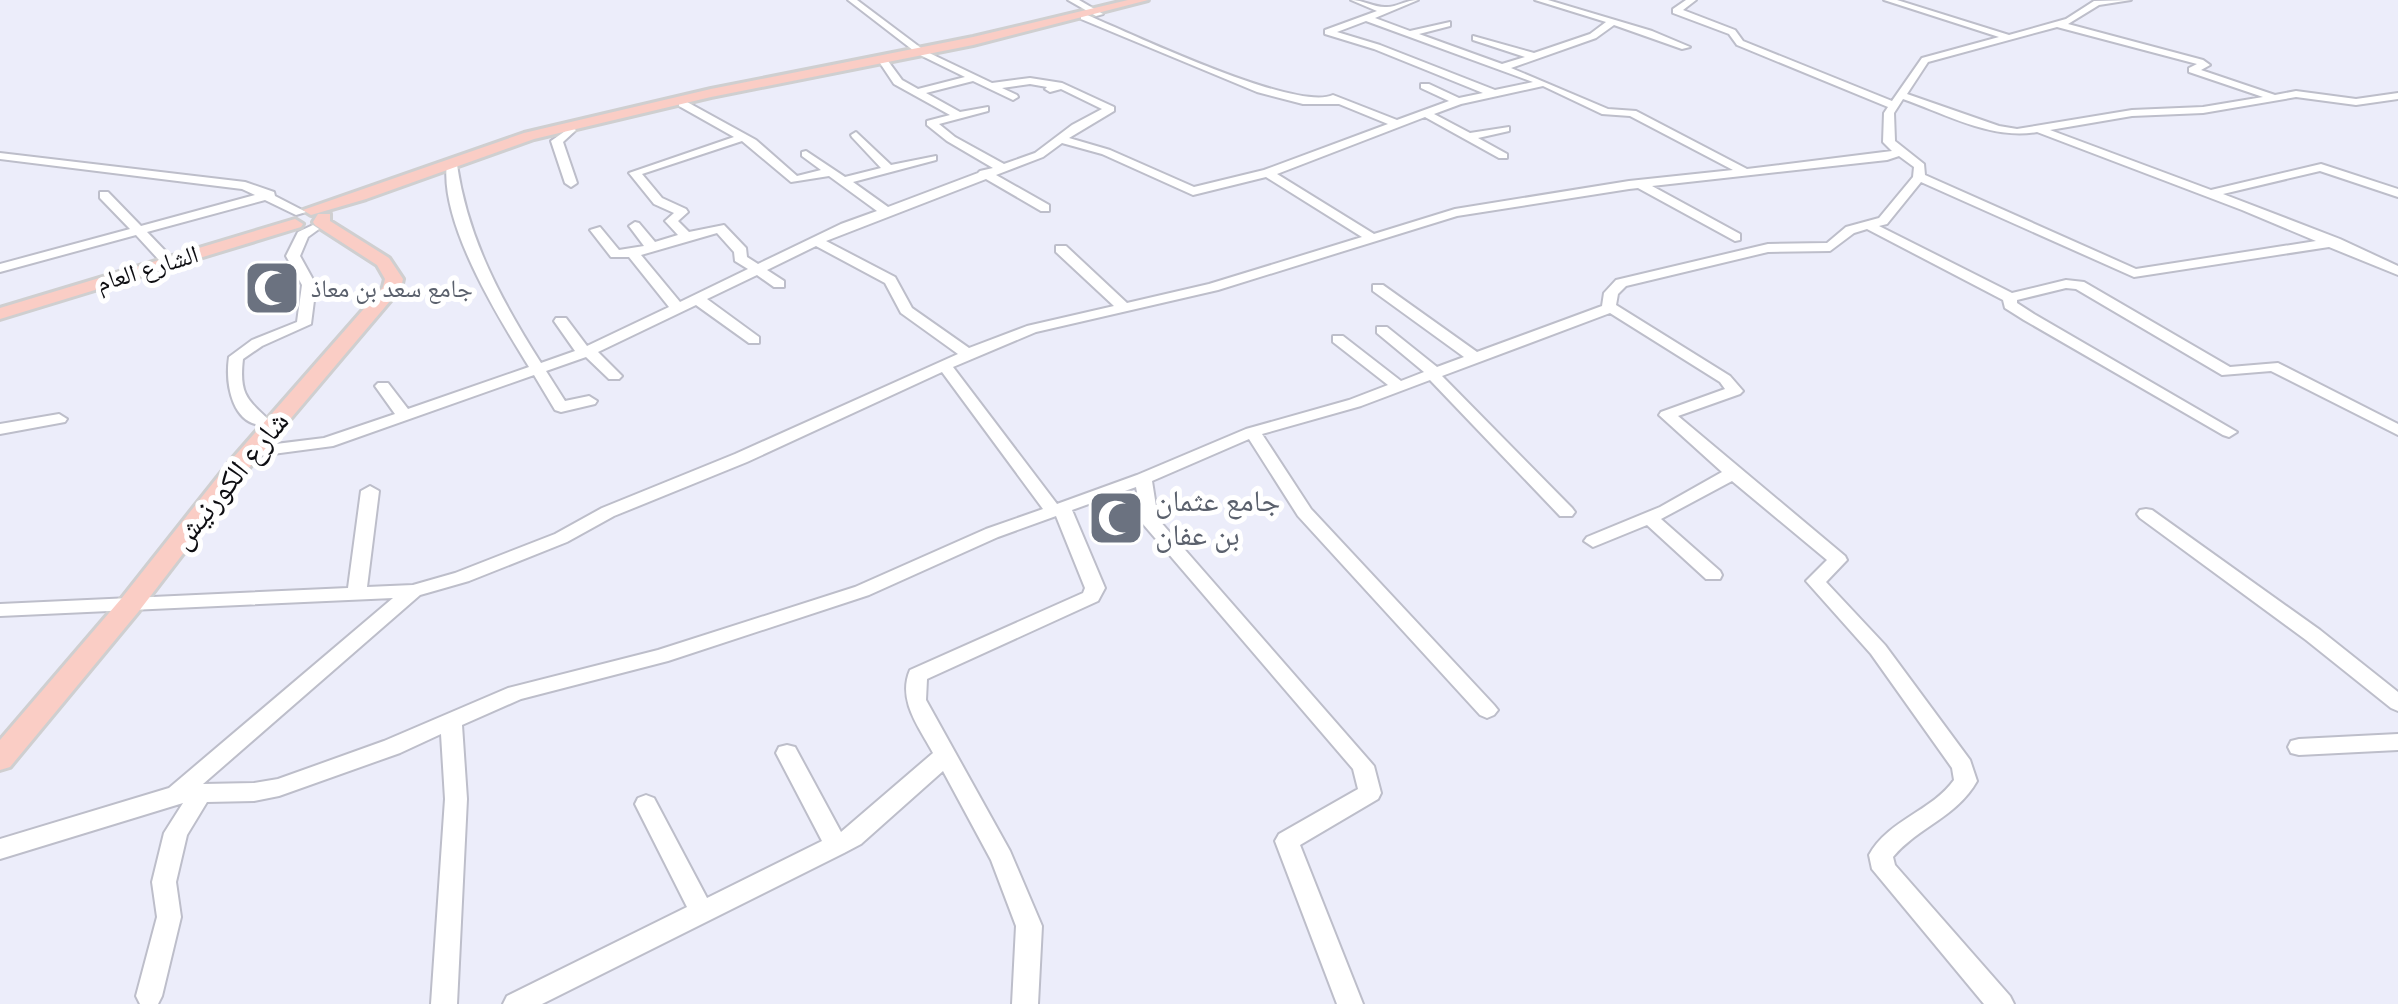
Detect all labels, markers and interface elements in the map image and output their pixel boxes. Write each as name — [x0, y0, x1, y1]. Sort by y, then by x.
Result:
street label: الشارع العام — [92, 236, 202, 300]
mosque icon: جامع سعد بن معاذ — [242, 258, 302, 318]
place label: جامع سعد بن معاذ — [311, 271, 473, 304]
street label: شارع الكورنيش — [161, 402, 297, 557]
place label: جامع عثمان بن عفان — [1155, 480, 1280, 553]
mosque icon: جامع عثمان بن عفان — [1086, 488, 1146, 548]

